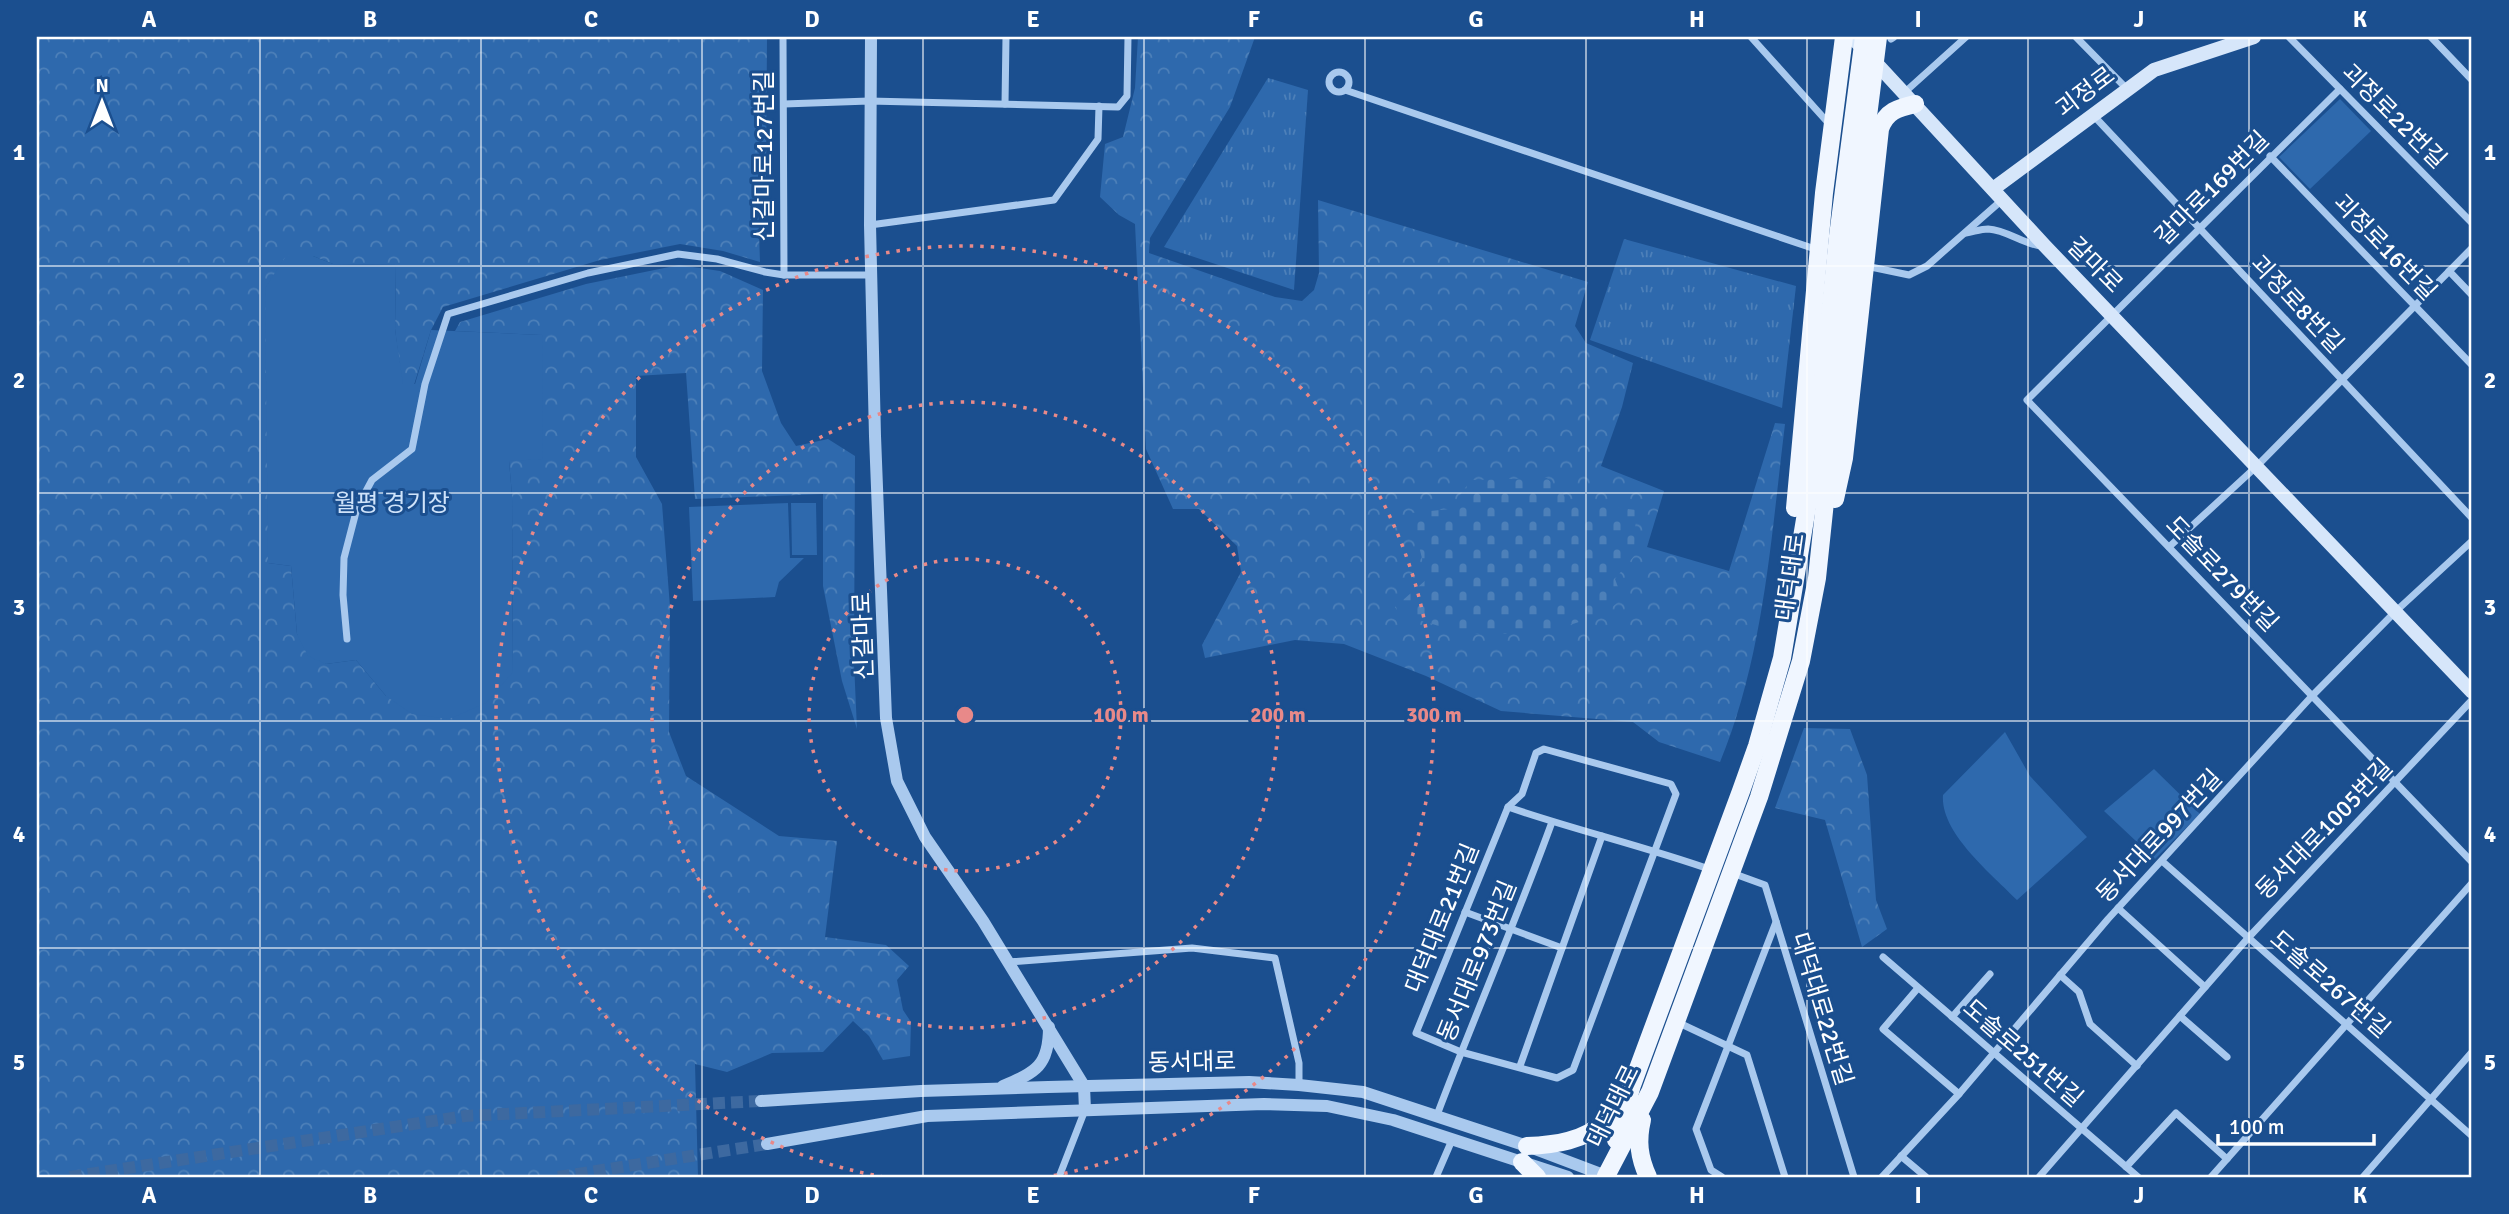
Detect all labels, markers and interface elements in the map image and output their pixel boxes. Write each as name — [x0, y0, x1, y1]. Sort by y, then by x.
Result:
text: A — [142, 5, 157, 34]
text: B — [363, 5, 377, 34]
text: C — [584, 5, 598, 34]
text: D — [804, 5, 820, 34]
text: E — [1026, 5, 1040, 34]
text: F — [1248, 5, 1260, 34]
text: G — [1468, 5, 1484, 34]
text: H — [1689, 5, 1705, 34]
text: I — [1914, 5, 1922, 34]
text: J — [2134, 5, 2144, 34]
text: K — [2353, 5, 2368, 34]
street label: 괴정로22번길 — [2335, 57, 2453, 175]
street label: 괴정로 — [2050, 60, 2120, 124]
north arrow — [66, 66, 136, 136]
street label: 신갈마로127번길 — [749, 70, 779, 242]
text: N — [95, 74, 109, 98]
street label: 갈마로169번길 — [2149, 125, 2275, 251]
text: 1 — [13, 138, 25, 167]
text: 1 — [2484, 138, 2496, 167]
street label: 괴정로16번길 — [2327, 188, 2443, 306]
street label: 갈마로 — [2061, 231, 2129, 299]
street label: 괴정로8번길 — [2244, 249, 2350, 359]
text: 2 — [13, 366, 25, 395]
text: 2 — [2484, 366, 2496, 395]
park label: 월평 경기장 — [334, 488, 450, 518]
street label: 도솔로279번길 — [2159, 510, 2285, 638]
street label: 대덕대로 — [1769, 531, 1811, 623]
street label: 신갈마로 — [846, 591, 880, 681]
text: 3 — [13, 593, 25, 622]
text: 3 — [2484, 593, 2496, 622]
text: 100 m — [1093, 702, 1149, 728]
text: 200 m — [1250, 702, 1306, 728]
text: 300 m — [1406, 702, 1462, 728]
centre of rings — [953, 703, 977, 727]
street label: 동서대로1005번길 — [2249, 752, 2399, 906]
street label: 동서대로997번길 — [2090, 763, 2228, 909]
text: 4 — [13, 820, 25, 849]
text: 4 — [2484, 820, 2496, 849]
street label: 대덕대로21번길 — [1398, 839, 1486, 997]
street label: 동서대로973번길 — [1431, 876, 1523, 1046]
street label: 도솔로267번길 — [2264, 924, 2396, 1044]
street label: 대덕대로22번길 — [1784, 929, 1860, 1089]
street label: 도솔로251번길 — [1957, 993, 2089, 1113]
street label: 동서대로 — [1148, 1046, 1236, 1078]
text: 5 — [13, 1048, 25, 1077]
text: 5 — [2484, 1048, 2496, 1077]
street label: 대덕대로 — [1580, 1060, 1646, 1152]
scale bar — [2218, 1102, 2374, 1146]
text: 100 m — [2229, 1114, 2284, 1140]
text: A — [142, 1181, 157, 1210]
text: B — [363, 1181, 377, 1210]
text: C — [584, 1181, 598, 1210]
text: D — [804, 1181, 820, 1210]
text: E — [1026, 1181, 1040, 1210]
text: F — [1248, 1181, 1260, 1210]
text: G — [1468, 1181, 1484, 1210]
text: H — [1689, 1181, 1705, 1210]
text: I — [1914, 1181, 1922, 1210]
text: J — [2134, 1181, 2144, 1210]
text: K — [2353, 1181, 2368, 1210]

